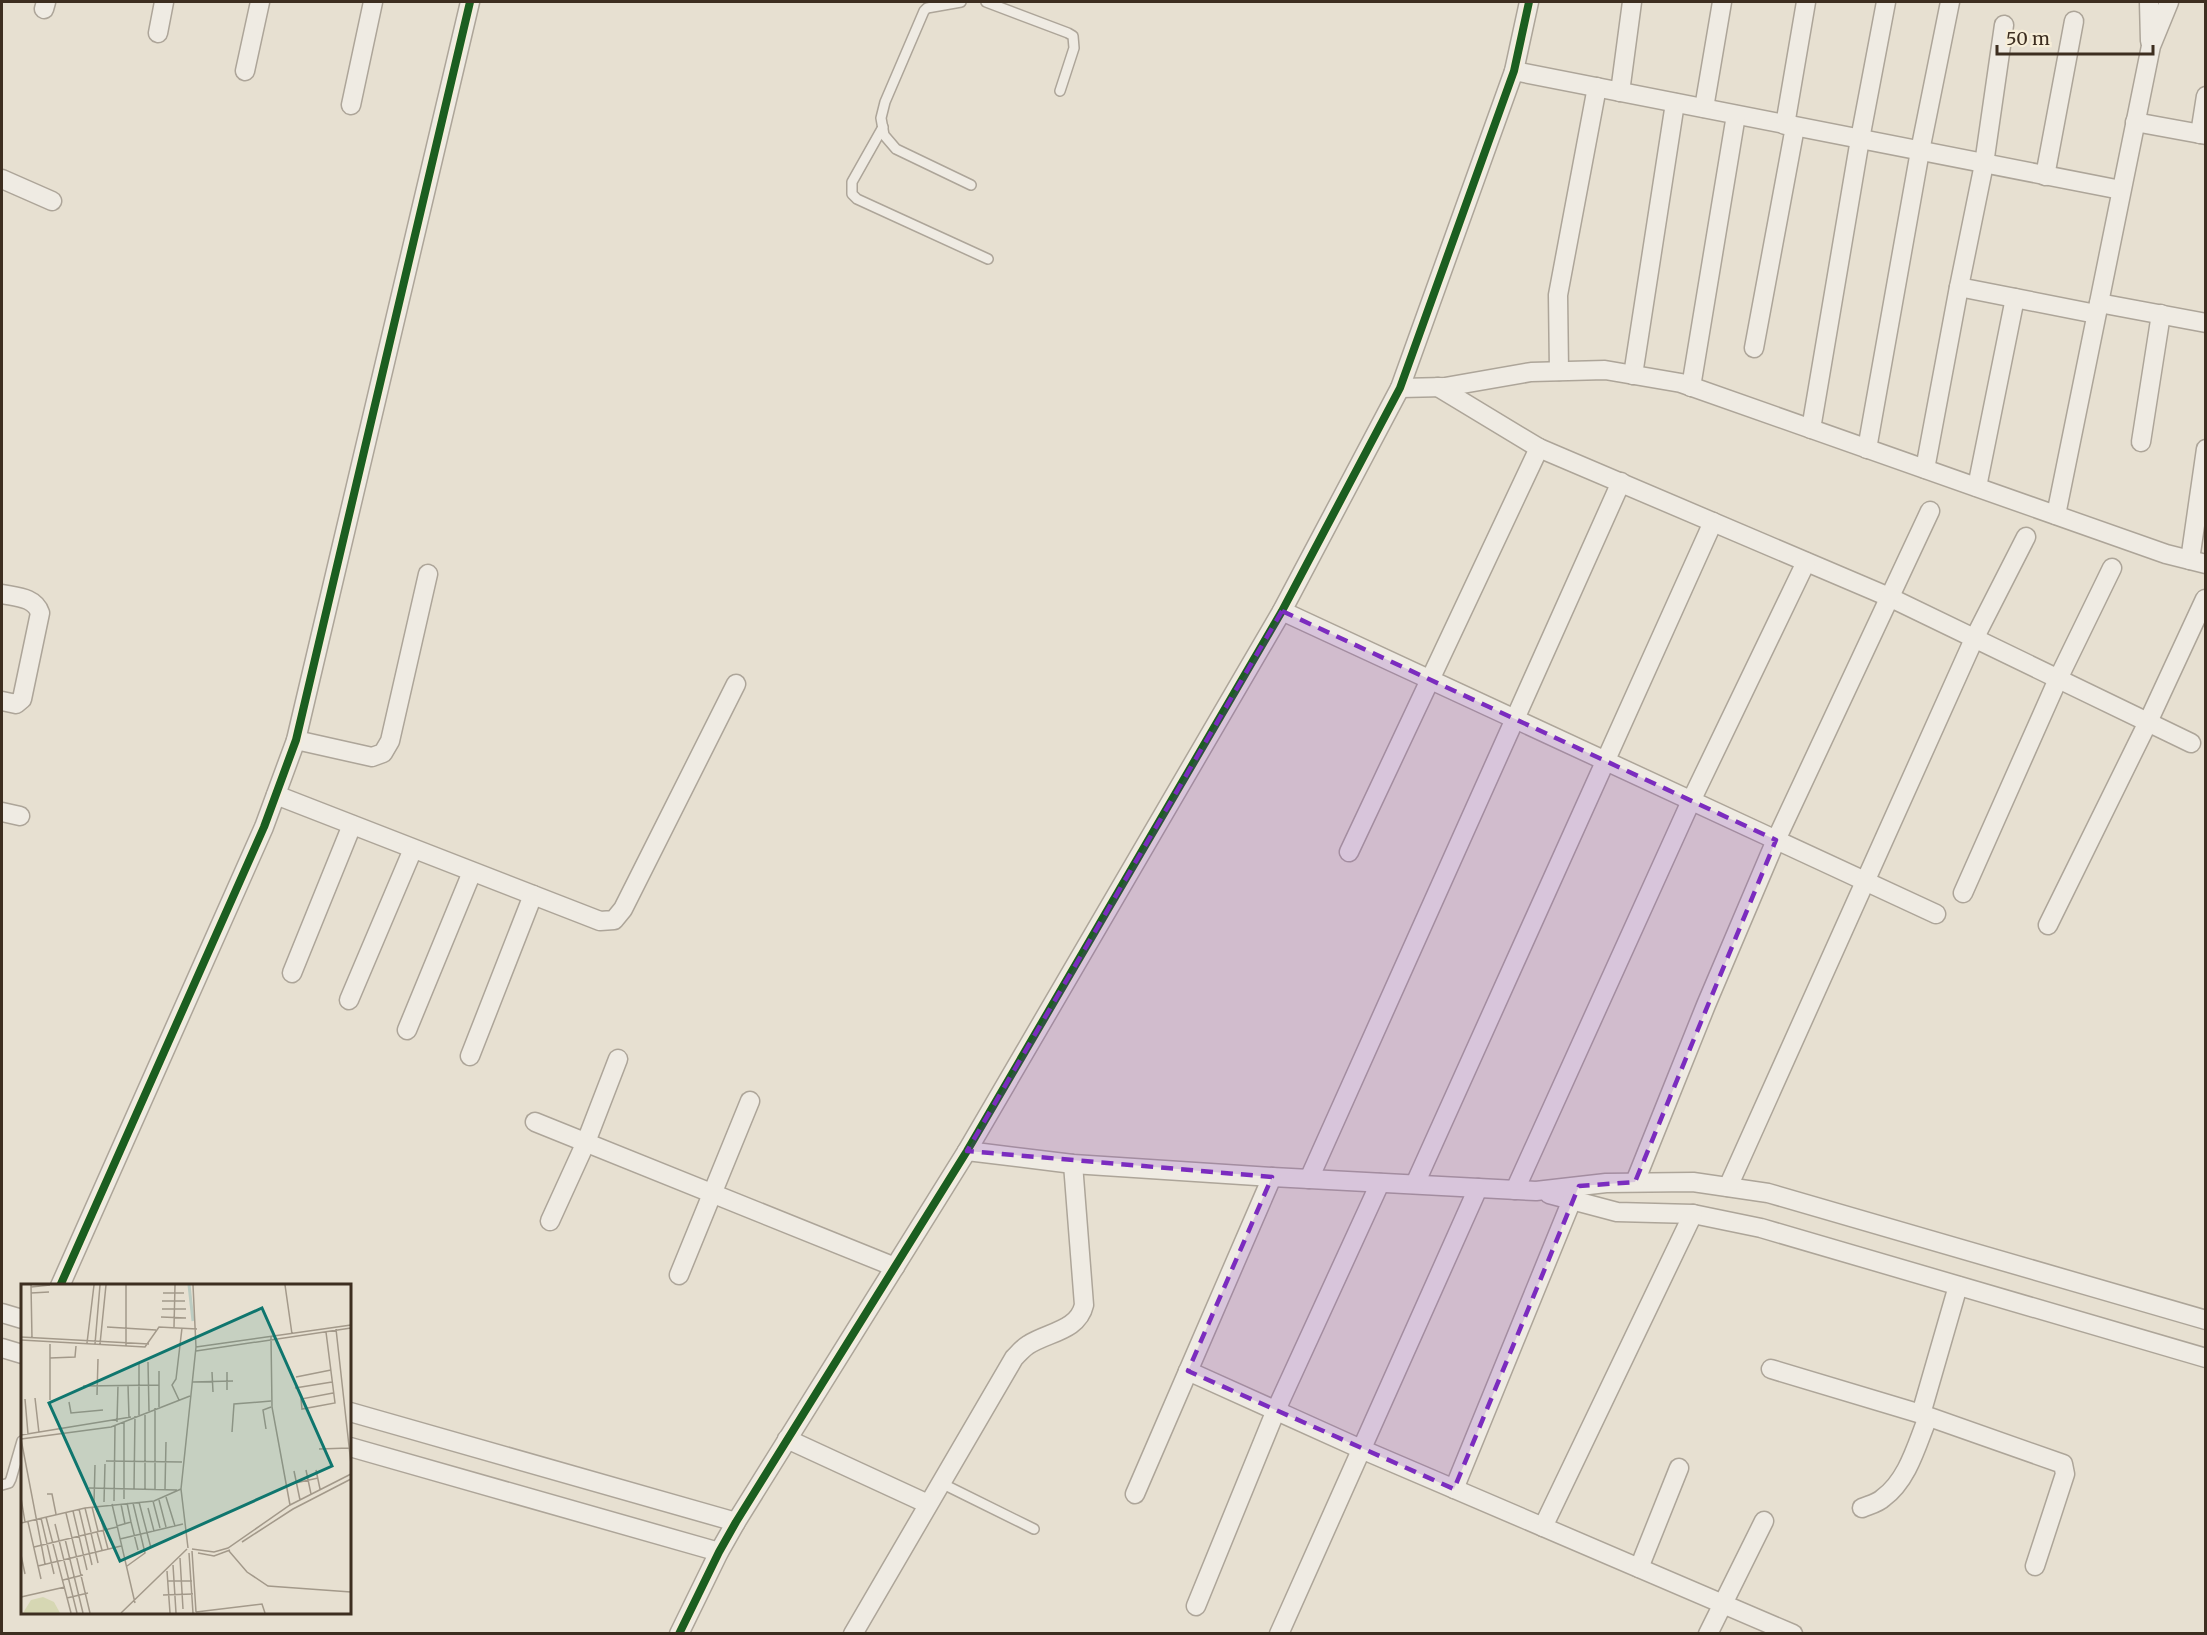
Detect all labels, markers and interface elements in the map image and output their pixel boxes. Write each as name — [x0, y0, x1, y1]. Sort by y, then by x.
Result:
scale bar — [1997, 18, 2153, 56]
text: 50 m — [2006, 27, 2050, 50]
inset map — [21, 1284, 351, 1614]

